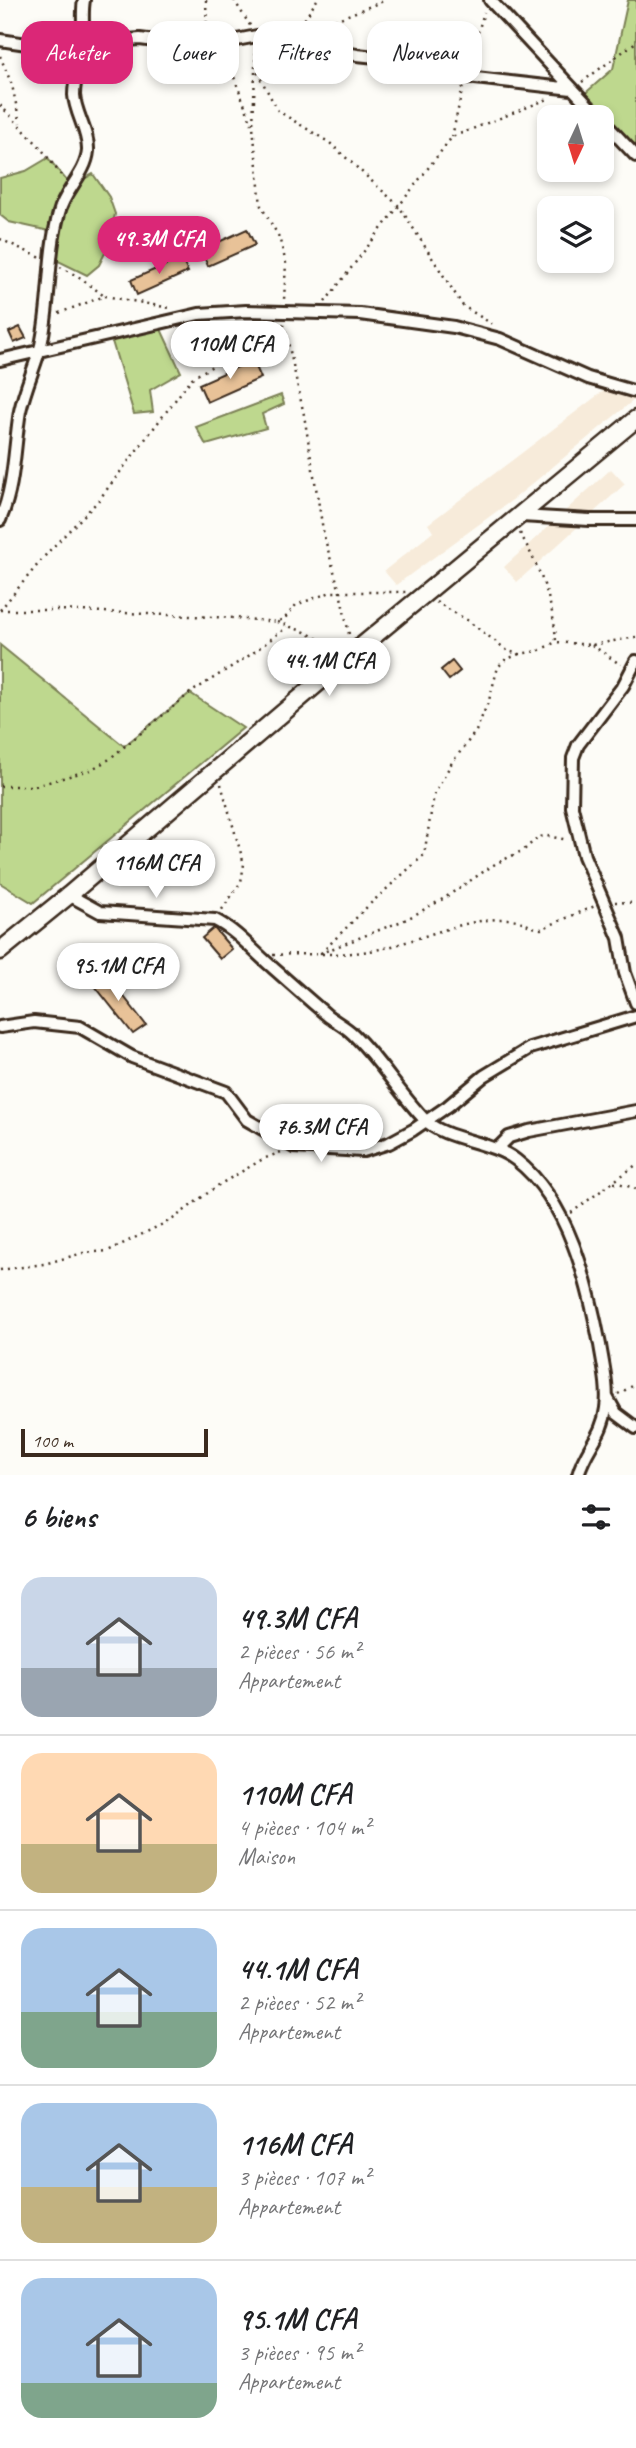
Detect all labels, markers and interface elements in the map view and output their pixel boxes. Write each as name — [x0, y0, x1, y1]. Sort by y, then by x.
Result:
chip: Acheter — [21, 21, 133, 84]
chip: Louer — [147, 21, 239, 84]
chip: Filtres — [253, 21, 353, 84]
chip: Nouveau — [367, 21, 482, 84]
north arrow — [537, 105, 614, 182]
map controls — [537, 105, 614, 273]
button: layers — [537, 196, 614, 273]
pin: 49.3M CFA — [79, 216, 239, 276]
text: 49.3M CFA — [114, 224, 204, 253]
pin: 110M CFA — [158, 322, 302, 381]
text: 110M CFA — [187, 329, 273, 358]
pin: 44.1M CFA — [249, 638, 409, 698]
text: 44.1M CFA — [283, 646, 375, 675]
pin: 116M CFA — [84, 841, 228, 900]
text: 116M CFA — [112, 848, 200, 877]
pin: 95.1M CFA — [38, 944, 198, 1003]
text: 95.1M CFA — [73, 951, 163, 980]
pin: 76.3M CFA — [241, 1104, 401, 1164]
text: 76.3M CFA — [275, 1112, 367, 1141]
scale bar — [21, 1426, 208, 1458]
text: 100 m — [32, 1429, 73, 1453]
text: 6 biens — [21, 1498, 96, 1536]
icon: filters — [577, 1498, 615, 1536]
text: 49.3M CFA — [238, 1599, 357, 1637]
icon: home — [77, 1605, 161, 1689]
text: 2 pièces · 56 m² — [238, 1637, 360, 1666]
text: Appartement — [238, 1666, 340, 1695]
text: 110M CFA — [238, 1775, 351, 1813]
icon: home — [77, 1781, 161, 1865]
text: 4 pièces · 104 m² — [238, 1813, 370, 1842]
text: Maison — [238, 1842, 295, 1871]
text: 44.1M CFA — [238, 1950, 357, 1988]
icon: home — [77, 1956, 161, 2040]
text: 2 pièces · 52 m² — [238, 1988, 360, 2017]
text: Appartement — [238, 2017, 340, 2046]
text: 116M CFA — [238, 2125, 352, 2163]
icon: home — [77, 2131, 161, 2215]
text: 3 pièces · 107 m² — [238, 2163, 370, 2192]
text: Appartement — [238, 2192, 340, 2221]
text: 95.1M CFA — [238, 2300, 356, 2338]
icon: home — [77, 2306, 161, 2390]
text: 3 pièces · 95 m² — [238, 2338, 360, 2367]
text: Appartement — [238, 2367, 340, 2396]

